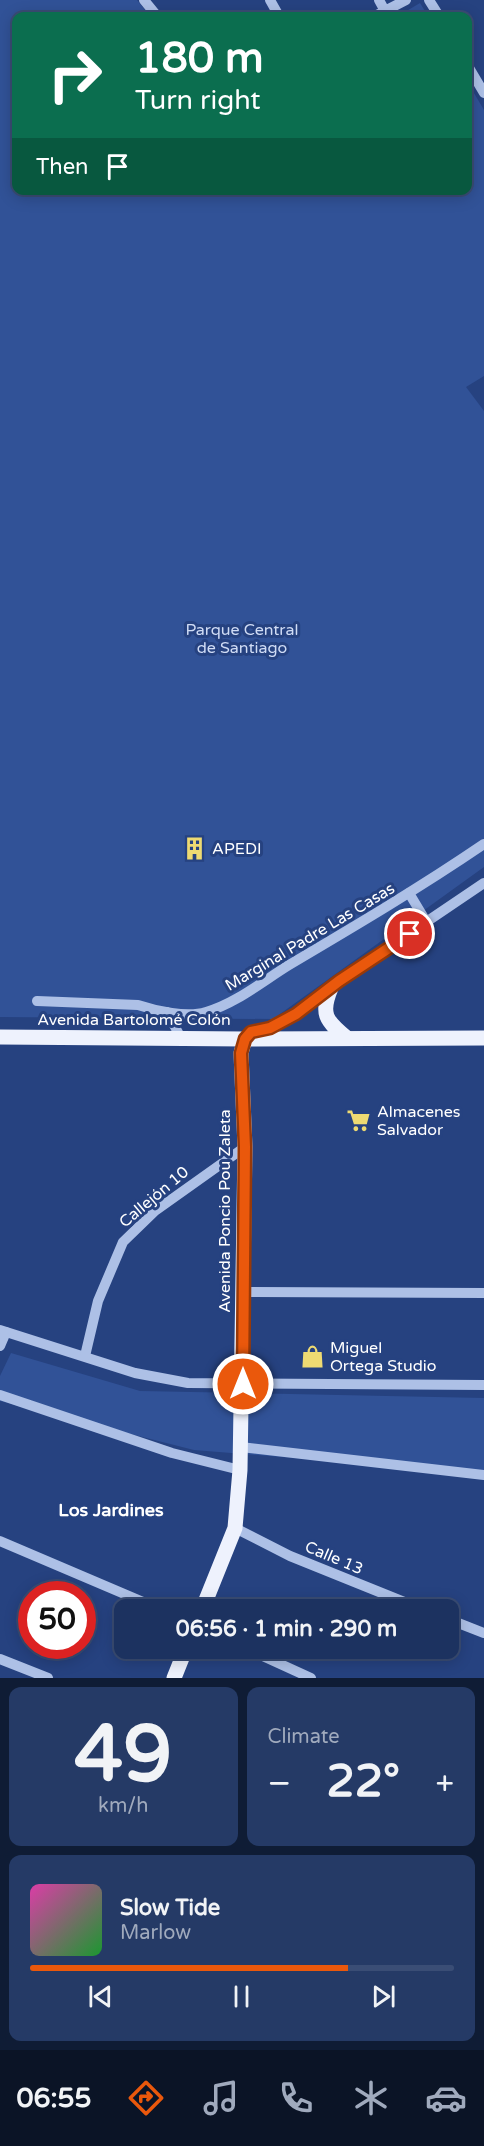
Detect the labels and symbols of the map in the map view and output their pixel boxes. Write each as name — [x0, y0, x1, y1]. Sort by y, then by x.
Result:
park label: Parque Central de Santiago — [186, 620, 298, 658]
building icon: APEDI — [181, 836, 207, 862]
place label: APEDI — [212, 839, 261, 859]
street label: Marginal Padre Las Casas — [222, 878, 398, 996]
pin — [384, 908, 435, 959]
street label: Avenida Bartolomé Colón — [37, 1010, 231, 1030]
place label: Almacenes Salvador — [377, 1102, 461, 1140]
supermarket icon: Almacenes Salvador — [346, 1108, 372, 1134]
street label: Avenida Poncio Pou Zaleta — [215, 1109, 235, 1313]
street label: Callejón 10 — [115, 1162, 193, 1232]
place label: Miguel Ortega Studio — [330, 1338, 436, 1376]
shop icon: Miguel Ortega Studio — [299, 1344, 325, 1370]
position arrow — [211, 1352, 275, 1416]
district label: Los Jardines — [58, 1499, 164, 1521]
street label: Calle 13 — [302, 1537, 366, 1579]
speed limit sign: 50 — [18, 1581, 96, 1659]

